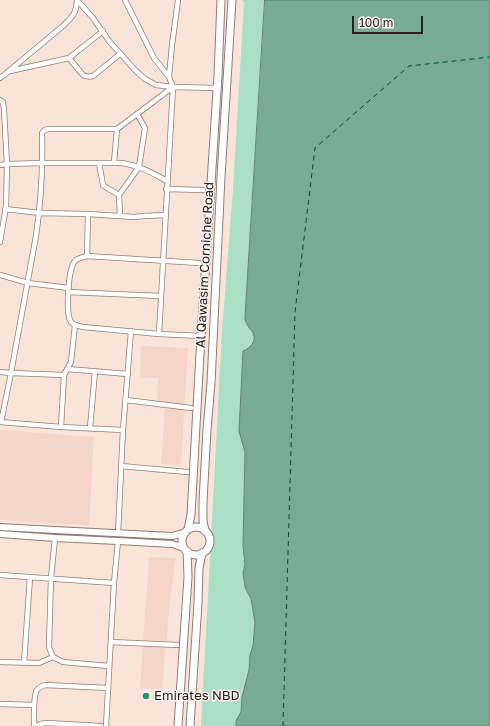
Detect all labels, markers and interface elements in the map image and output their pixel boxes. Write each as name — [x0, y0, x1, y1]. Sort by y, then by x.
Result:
scale bar — [354, 8, 425, 34]
text: 100 m — [359, 15, 393, 30]
street label: Al Qawasim Corniche Road — [193, 182, 217, 348]
place label: Emirates NBD — [154, 688, 240, 704]
marker: Emirates NBD — [141, 691, 151, 701]

